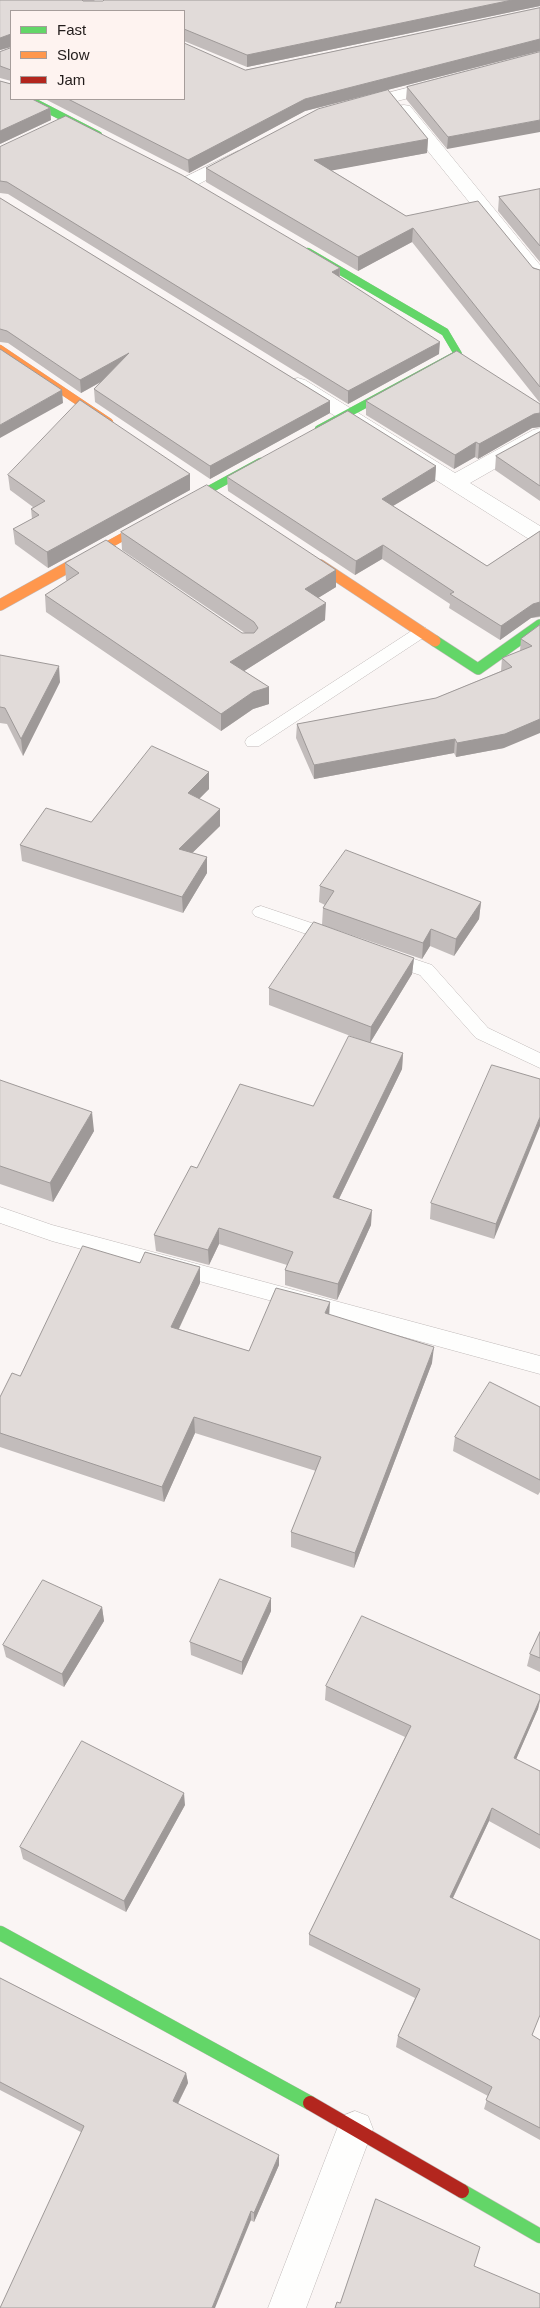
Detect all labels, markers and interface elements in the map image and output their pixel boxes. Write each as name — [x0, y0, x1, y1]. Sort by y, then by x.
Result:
legend — [10, 10, 185, 100]
text: Fast — [57, 21, 86, 38]
text: Slow — [57, 46, 90, 63]
text: Jam — [57, 71, 85, 88]

